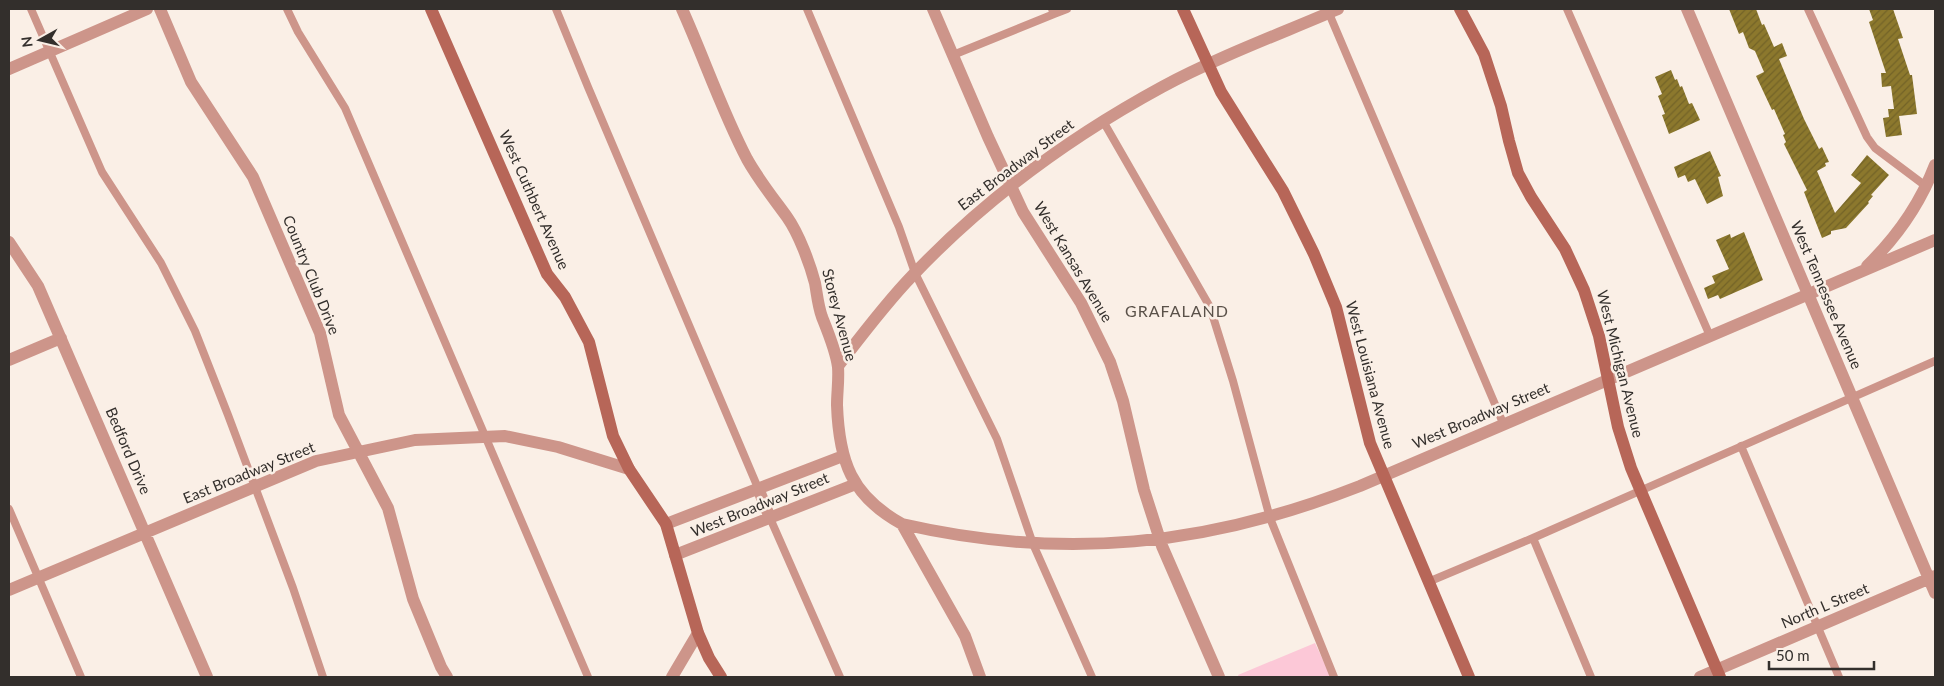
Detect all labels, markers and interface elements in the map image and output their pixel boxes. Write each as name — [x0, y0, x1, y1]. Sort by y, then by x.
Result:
north arrow — [15, 15, 65, 65]
text: N — [17, 35, 36, 48]
street label: East Broadway Street — [954, 114, 1077, 214]
street label: West Cuthbert Avenue — [496, 127, 574, 272]
street label: West Kansas Avenue — [1031, 198, 1117, 325]
street label: Country Club Drive — [280, 212, 344, 337]
street label: West Tennessee Avenue — [1788, 218, 1866, 372]
street label: Storey Avenue — [819, 267, 861, 363]
street label: West Michigan Avenue — [1594, 288, 1648, 440]
street label: West Louisiana Avenue — [1343, 299, 1399, 451]
district label: GRAFALAND — [1125, 301, 1229, 320]
street label: West Broadway Street — [1409, 378, 1552, 452]
street label: Bedford Drive — [103, 404, 155, 497]
street label: East Broadway Street — [180, 437, 318, 507]
street label: West Broadway Street — [688, 468, 832, 540]
street label: North L Street — [1778, 578, 1872, 632]
scale bar — [1769, 638, 1874, 670]
text: 50 m — [1776, 646, 1810, 664]

